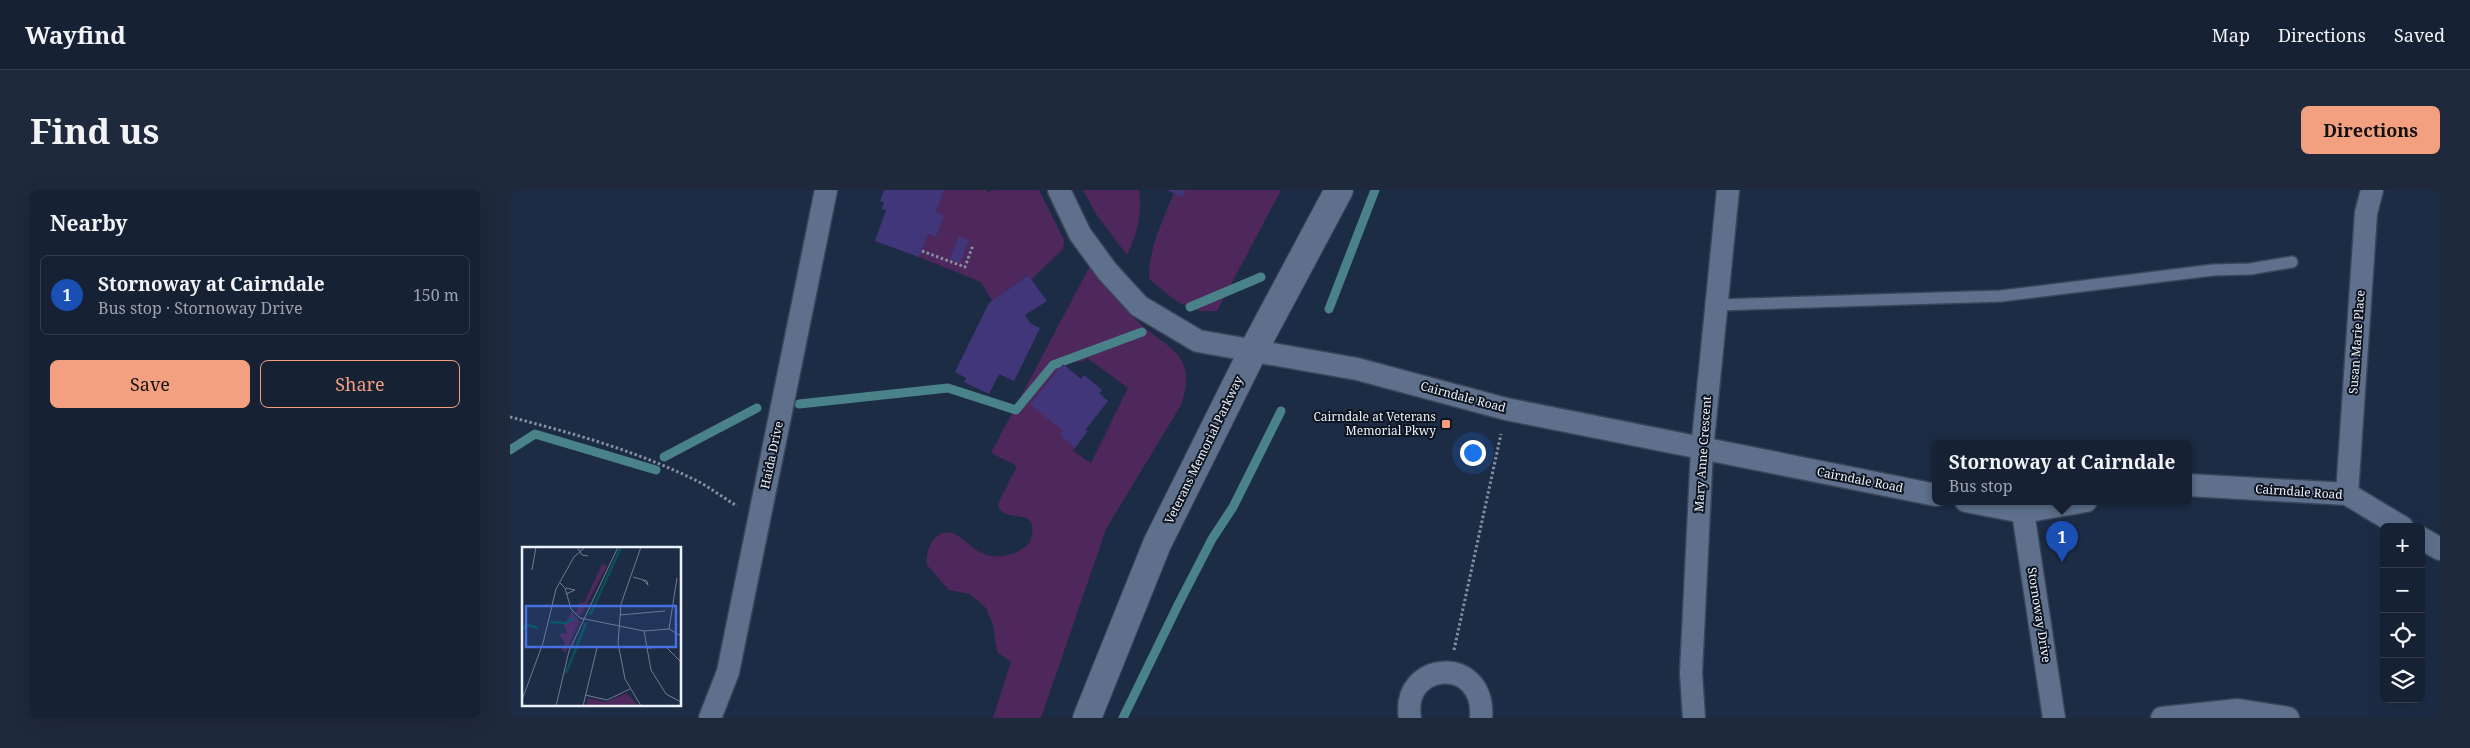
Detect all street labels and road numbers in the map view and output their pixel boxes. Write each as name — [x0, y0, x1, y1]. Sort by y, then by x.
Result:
street label: Susan Marie Place — [2344, 289, 2369, 395]
street label: Veterans Memorial Parkway — [1160, 373, 1247, 526]
street label: Cairndale Road — [1419, 377, 1508, 416]
street label: Mary Anne Crescent — [1690, 395, 1715, 513]
street label: Haida Drive — [756, 419, 787, 490]
street label: Cairndale Road — [1815, 463, 1905, 496]
street label: Cairndale Road — [2255, 480, 2344, 503]
street label: Stornoway Drive — [2024, 566, 2055, 664]

